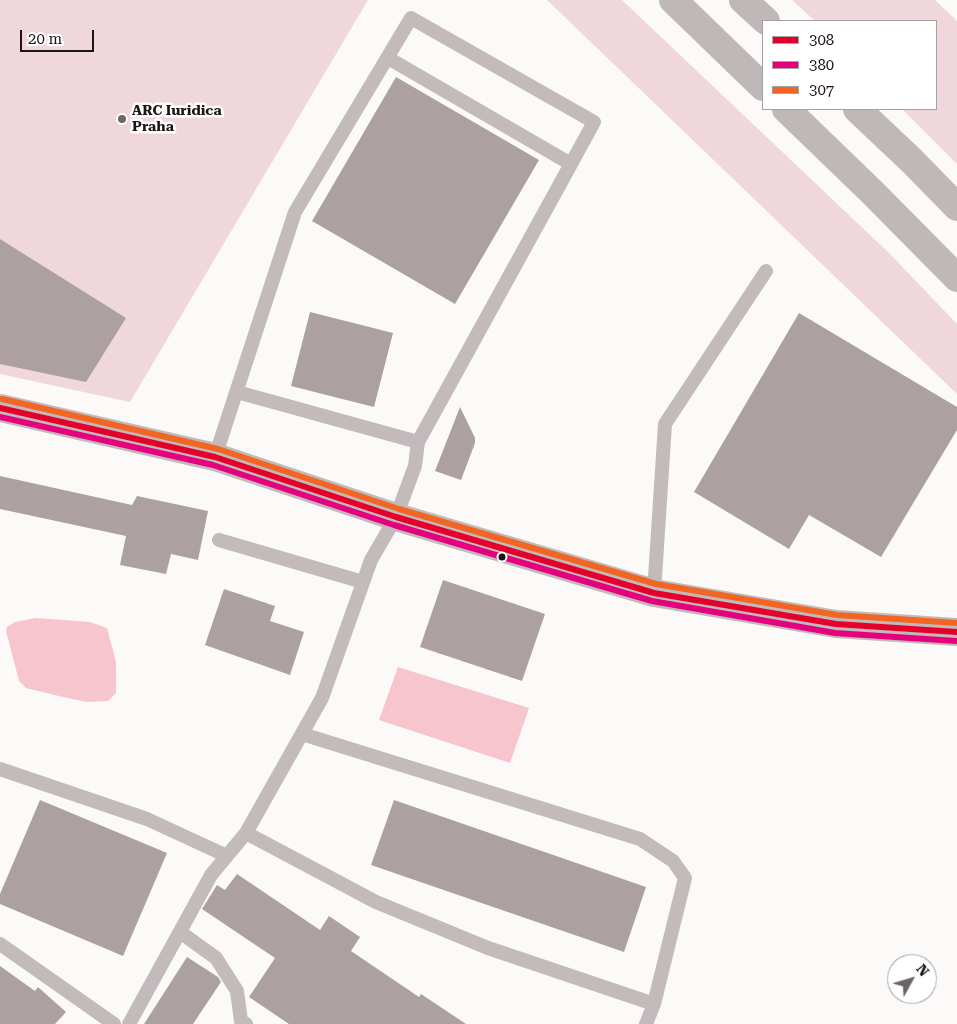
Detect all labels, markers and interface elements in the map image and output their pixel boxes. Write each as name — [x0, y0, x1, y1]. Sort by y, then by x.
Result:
scale bar — [22, 20, 96, 52]
legend — [762, 20, 937, 110]
text: 20 m — [28, 30, 62, 48]
text: 308 — [809, 31, 834, 49]
text: 380 — [809, 56, 834, 74]
text: 307 — [809, 81, 834, 99]
place label: ARC Iuridica Praha — [132, 103, 222, 136]
marker: ARC Iuridica Praha — [116, 113, 128, 125]
unlabelled marker — [497, 552, 507, 562]
north arrow — [887, 954, 937, 1004]
text: N — [913, 961, 932, 979]

